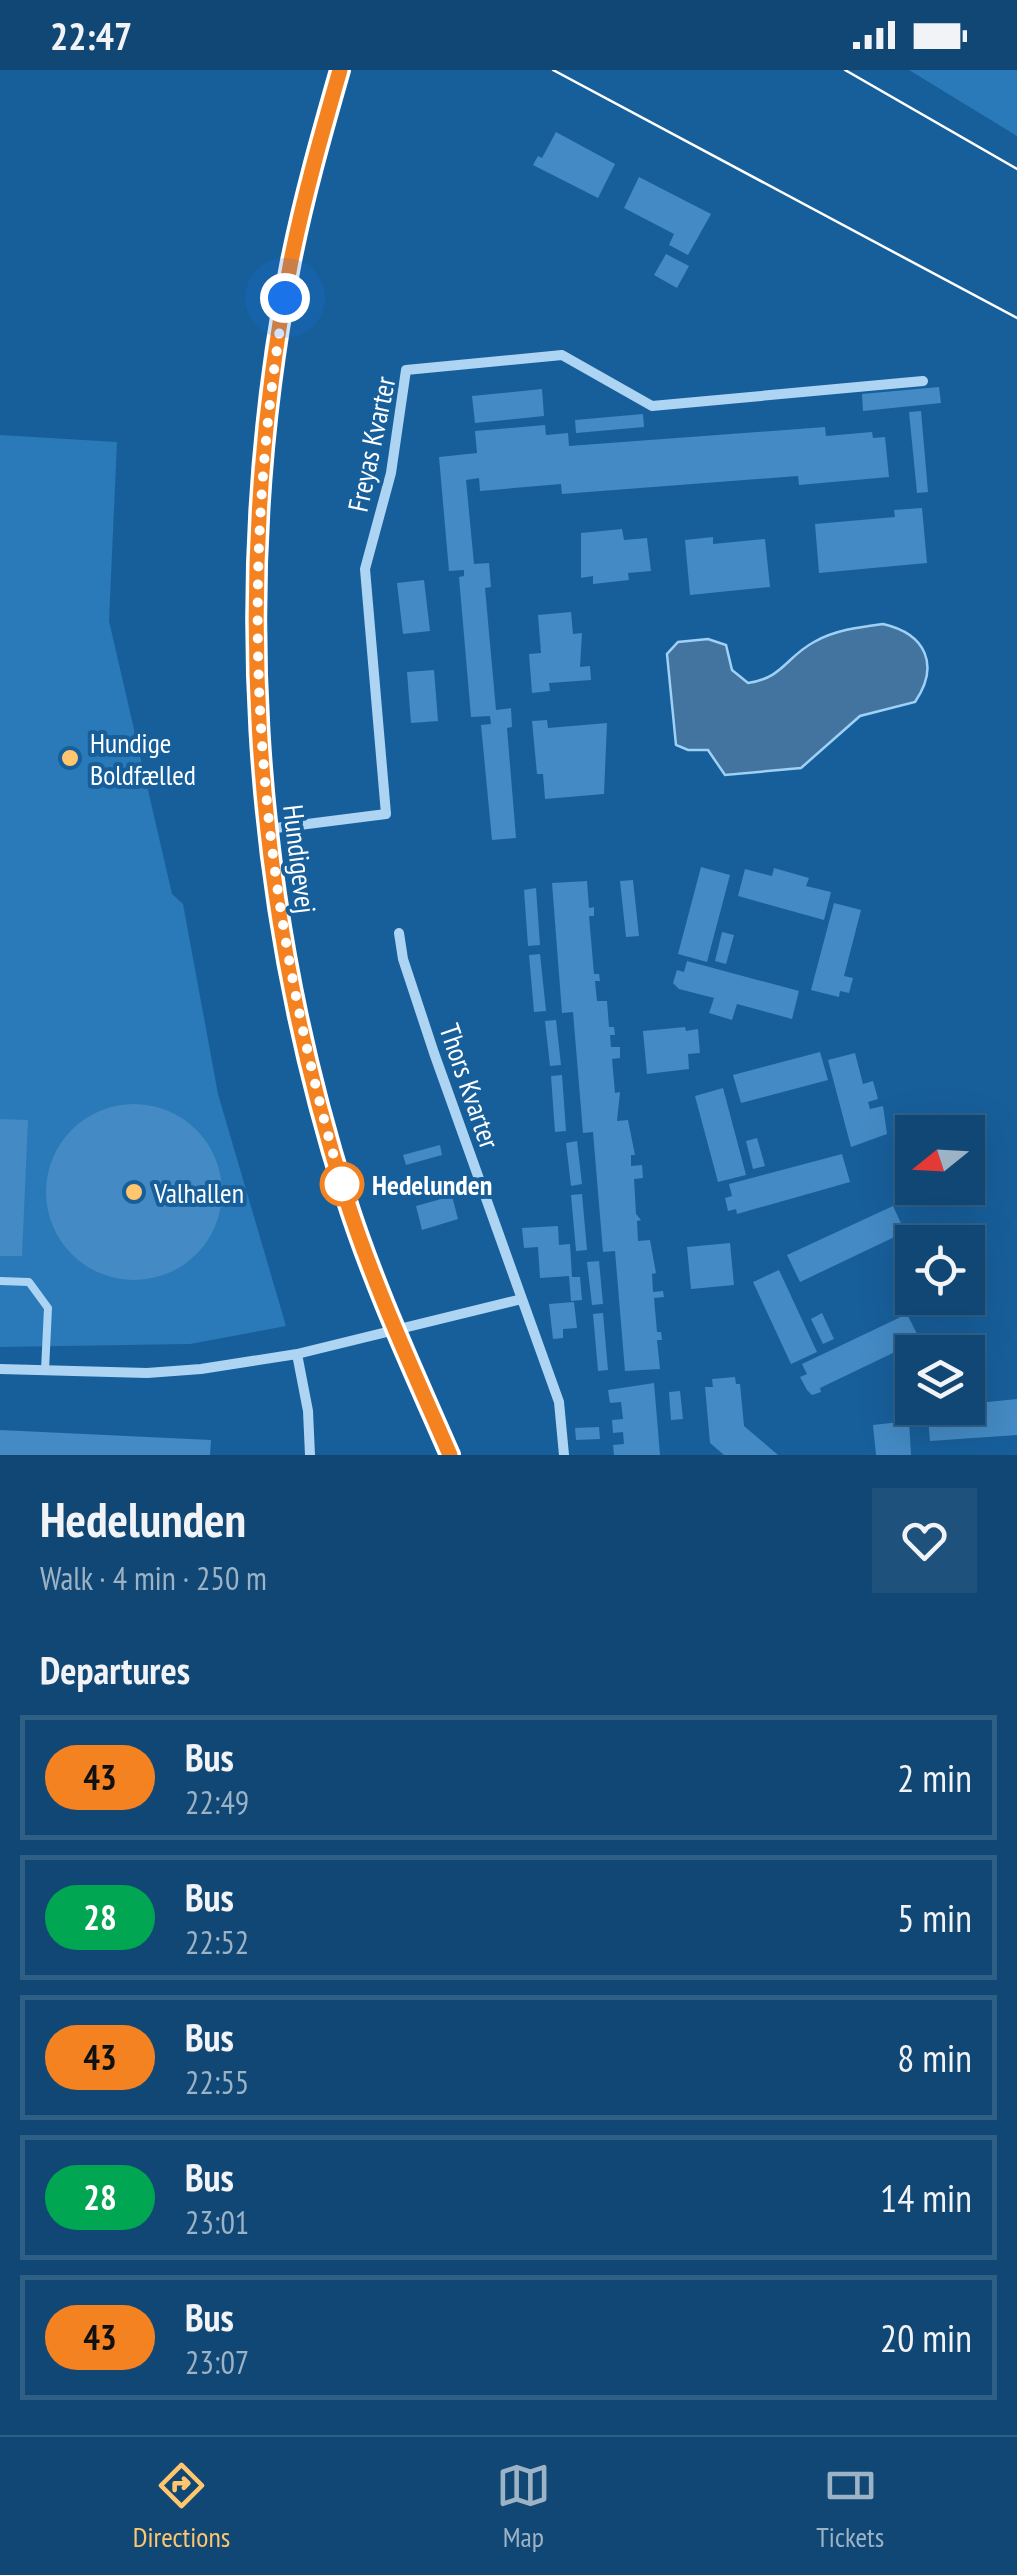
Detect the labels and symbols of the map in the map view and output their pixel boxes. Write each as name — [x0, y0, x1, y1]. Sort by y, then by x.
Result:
your location — [260, 273, 310, 323]
street label: Freyas Kvarter — [339, 373, 403, 515]
place label: Hundige Boldfælled — [90, 724, 196, 793]
marker: Hundige Boldfælled — [59, 747, 81, 769]
street label: Hundigevej — [275, 803, 325, 915]
street label: Thors Kvarter — [431, 1019, 509, 1154]
north arrow — [895, 1115, 985, 1205]
marker: Hedelunden — [321, 1163, 363, 1205]
place label: Hedelunden — [372, 1166, 492, 1203]
place label: Valhallen — [153, 1174, 244, 1211]
marker: Valhallen — [123, 1181, 145, 1203]

